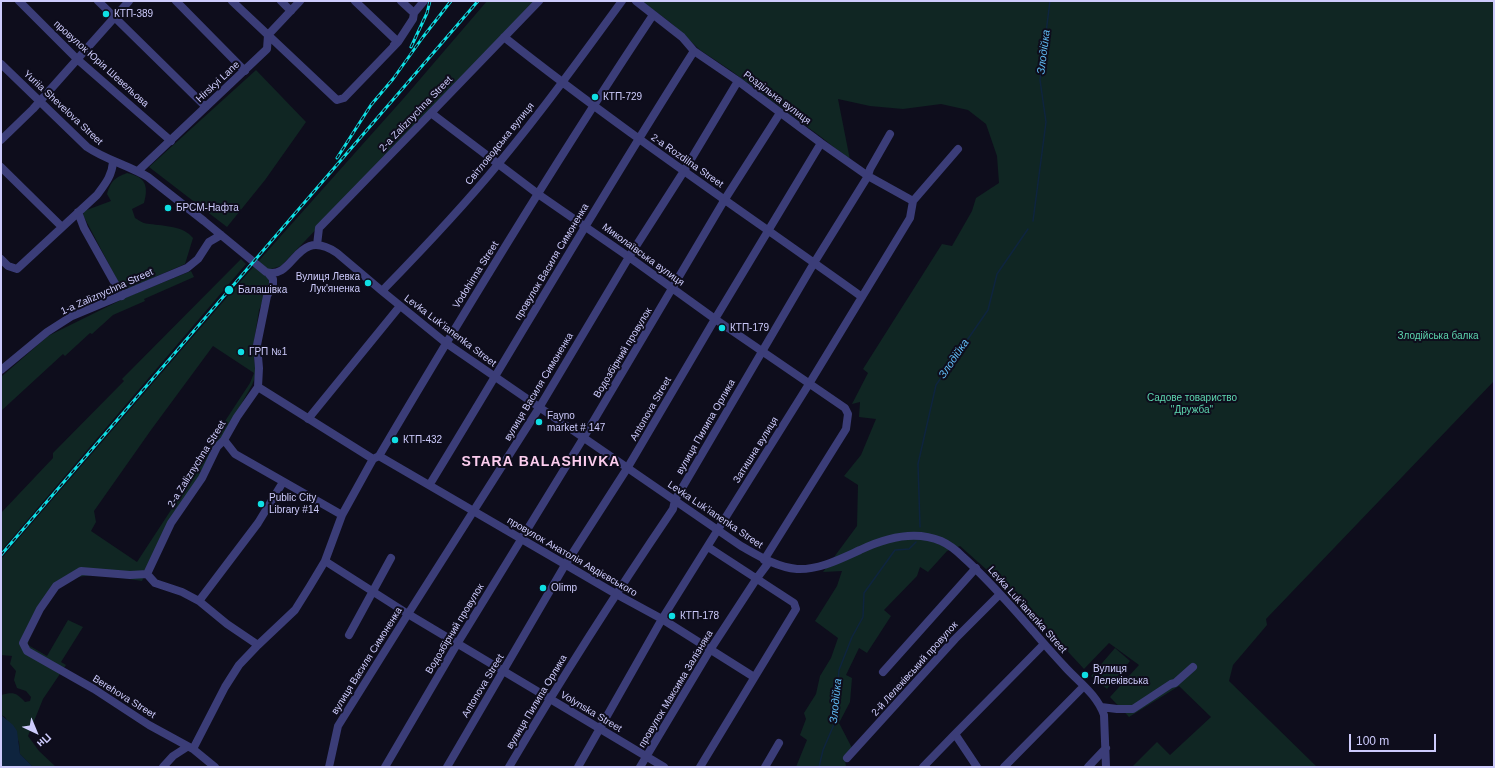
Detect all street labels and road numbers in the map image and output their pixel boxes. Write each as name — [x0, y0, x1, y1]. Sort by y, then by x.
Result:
street label: провулок Юрія Шевельова — [51, 18, 151, 110]
street label: Hirskyi Lane — [194, 59, 242, 105]
street label: Yuriia Shevelova Street — [21, 68, 105, 148]
street label: Роздільна вулиця — [741, 69, 813, 127]
street label: 2-a Zaliznychna Street — [377, 74, 455, 154]
street label: Світловодська вулиця — [463, 100, 537, 188]
street label: 2-a Rozdilna Street — [648, 132, 726, 190]
street label: провулок Василя Симоненка — [512, 202, 592, 322]
street label: Миколаївська вулиця — [600, 221, 686, 289]
street label: Vodohinna Street — [451, 239, 501, 311]
street label: 1-a Zaliznychna Street — [59, 266, 155, 318]
street label: Levka Lukʼianenka Street — [402, 292, 498, 370]
street label: Водозбірний провулок — [591, 306, 655, 400]
street label: вулиця Василя Симоненка — [502, 331, 576, 443]
street label: Antonova Street — [628, 375, 674, 443]
street label: вулиця Пилипа Орлика — [674, 377, 738, 477]
street label: Затишна вулиця — [731, 415, 781, 485]
street label: 2-a Zaliznychna Street — [165, 418, 229, 510]
street label: Levka Lukʼianenka Street — [665, 479, 765, 551]
street label: провулок Анатолія Авдієвського — [505, 515, 639, 599]
street label: Levka Lukʼianenka Street — [985, 564, 1069, 656]
street label: Водозбірний провулок — [423, 582, 487, 676]
street label: вулиця Василя Симоненка — [329, 605, 405, 717]
street label: 2-й Лелеківський провулок — [869, 619, 961, 719]
street label: провулок Максима Залізняка — [636, 628, 716, 750]
street label: Antonova Street — [459, 652, 507, 720]
street label: вулиця Пилипа Орлика — [504, 653, 570, 751]
street label: Berehova Street — [90, 673, 158, 721]
street label: Volynska Street — [558, 689, 624, 735]

